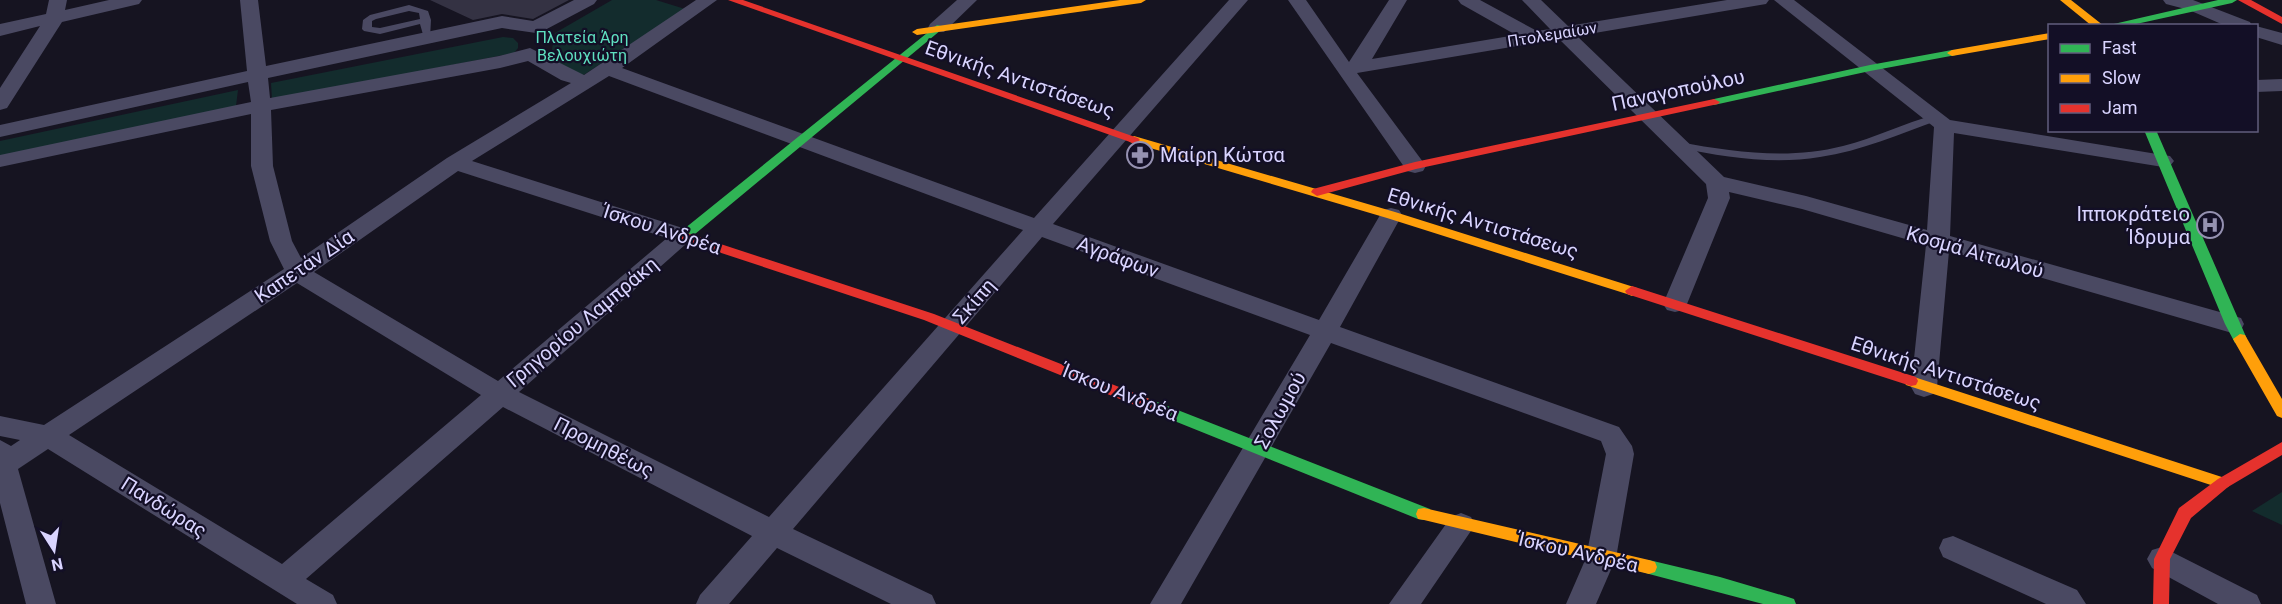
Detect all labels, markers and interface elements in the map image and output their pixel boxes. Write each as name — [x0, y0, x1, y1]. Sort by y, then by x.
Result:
street label: Πτολεμαίων — [1506, 18, 1598, 51]
legend — [2048, 24, 2258, 132]
park label: Πλατεία Άρη Βελουχιώτη — [535, 28, 629, 65]
street label: Εθνικής Αντιστάσεως — [922, 35, 1118, 123]
text: Fast — [2102, 37, 2137, 58]
street label: Παναγοπούλου — [1609, 64, 1747, 116]
text: Slow — [2102, 67, 2141, 88]
text: Jam — [2102, 97, 2138, 118]
pharmacy icon: Μαίρη Κώτσα — [1125, 140, 1155, 170]
place label: Μαίρη Κώτσα — [1160, 143, 1285, 167]
street label: Εθνικής Αντιστάσεως — [1385, 182, 1581, 264]
street label: Ίσκου Ανδρέα — [599, 198, 725, 260]
place label: Ιπποκράτειο Ίδρυμα — [2076, 202, 2191, 249]
hospital icon: Ιπποκράτειο Ίδρυμα — [2195, 210, 2225, 240]
street label: Κοσμά Αιτωλού — [1903, 221, 2047, 283]
street label: Καπετάν Δία — [250, 224, 359, 308]
street label: Αγράφων — [1074, 231, 1162, 283]
street label: Γρηγορίου Λαμπράκη — [501, 252, 663, 392]
street label: Σκίπη — [948, 273, 1000, 329]
street label: Εθνικής Αντιστάσεως — [1848, 331, 2044, 415]
street label: Ίσκου Ανδρέα — [1058, 357, 1182, 426]
street label: Σολωμού — [1249, 367, 1311, 453]
street label: Προμηθέως — [550, 412, 658, 482]
street label: Πανδώρας — [117, 471, 211, 543]
north arrow — [24, 520, 84, 580]
street label: Ίσκου Ανδρέα — [1514, 526, 1641, 578]
text: N — [50, 554, 65, 575]

